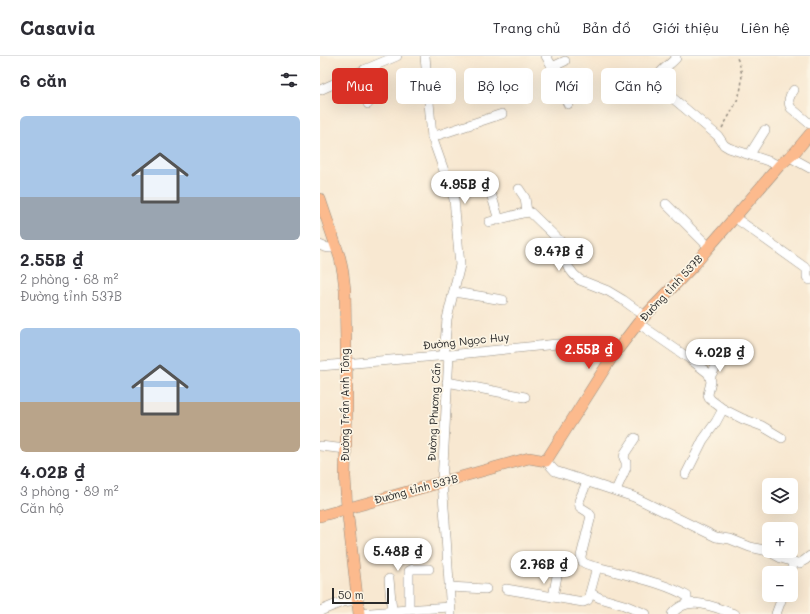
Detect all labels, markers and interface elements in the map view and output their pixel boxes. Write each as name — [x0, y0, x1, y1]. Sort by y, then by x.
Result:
text: Casavia — [20, 15, 95, 40]
text: Trang chủ — [493, 18, 560, 37]
text: Bản đồ — [582, 18, 630, 37]
text: Giới thiệu — [652, 18, 719, 37]
text: Liên hệ — [741, 18, 790, 37]
chip: Mua — [332, 68, 388, 104]
chip: Thuê — [396, 68, 456, 104]
chip: Bộ lọc — [464, 68, 533, 104]
chip: Mới — [541, 68, 593, 104]
chip: Căn hộ — [601, 68, 676, 104]
text: 6 căn — [20, 69, 67, 91]
icon: filters — [278, 69, 300, 91]
icon: home — [124, 142, 196, 214]
pin: 4.95B ₫ — [428, 171, 502, 205]
text: 4.95B ₫ — [440, 175, 490, 192]
pin: 9.47B ₫ — [522, 238, 596, 272]
text: 9.47B ₫ — [534, 242, 584, 259]
text: 2.55B ₫ — [20, 248, 84, 270]
street label: Đường tỉnh 537B — [636, 251, 706, 324]
text: 2 phòng · 68 m² — [20, 270, 118, 287]
text: Đường tỉnh 537B — [20, 287, 122, 304]
street label: Đường Ngọc Huy — [422, 328, 510, 353]
pin: 2.55B ₫ — [552, 336, 626, 370]
pin: 4.02B ₫ — [683, 339, 757, 373]
text: 2.55B ₫ — [565, 340, 613, 357]
text: 4.02B ₫ — [695, 343, 745, 360]
street label: Đường Trần Anh Tông — [337, 348, 352, 462]
icon: home — [124, 354, 196, 426]
street label: Đường Phương Cấn — [423, 362, 444, 462]
text: 4.02B ₫ — [20, 460, 86, 482]
street label: Đường tỉnh 537B — [372, 470, 460, 507]
map controls — [762, 478, 798, 602]
button: layers — [762, 478, 798, 514]
text: 3 phòng · 89 m² — [20, 482, 119, 499]
text: Căn hộ — [20, 499, 64, 516]
button: + — [762, 522, 798, 558]
pin: 5.48B ₫ — [361, 538, 435, 572]
text: 5.48B ₫ — [373, 542, 423, 559]
pin: 2.76B ₫ — [507, 551, 581, 585]
text: 2.76B ₫ — [520, 555, 568, 572]
button: − — [762, 566, 798, 602]
scale bar — [332, 586, 389, 605]
text: 50 m — [338, 587, 364, 602]

